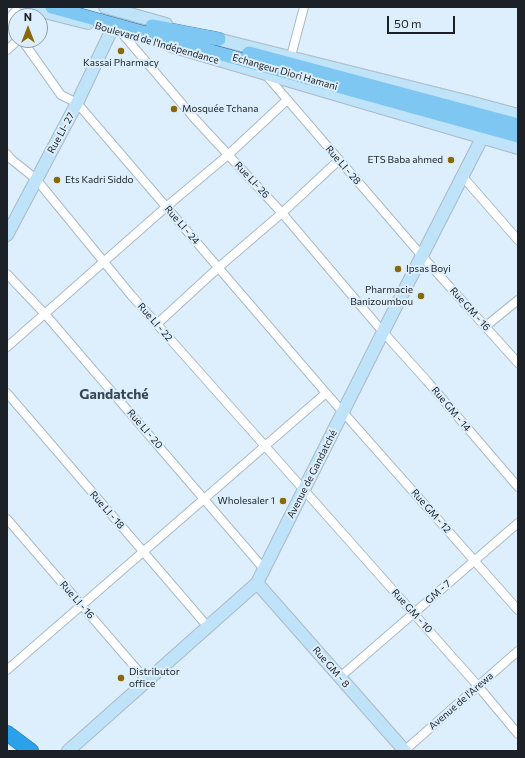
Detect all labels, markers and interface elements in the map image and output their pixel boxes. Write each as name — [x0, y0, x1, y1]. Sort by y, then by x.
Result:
north arrow — [8, 8, 48, 48]
scale bar — [389, 8, 457, 34]
text: N — [24, 10, 32, 23]
text: 50 m — [394, 16, 422, 30]
street label: Boulevard de l'Indépendance — [94, 20, 220, 66]
marker: Kassai Pharmacy — [116, 46, 126, 56]
street label: Echangeur Diori Hamani — [231, 51, 339, 93]
place label: Kassai Pharmacy — [83, 57, 159, 69]
place label: Mosquée Tchana — [182, 103, 258, 115]
marker: Mosquée Tchana — [169, 104, 179, 114]
street label: Rue LI- 27 — [45, 110, 77, 156]
street label: Rue LI - 28 — [323, 143, 363, 187]
place label: ETS Baba ahmed — [367, 154, 443, 166]
marker: ETS Baba ahmed — [446, 155, 456, 165]
street label: Rue LI- 26 — [232, 159, 272, 201]
place label: Ets Kadri Siddo — [65, 174, 134, 186]
marker: Ets Kadri Siddo — [52, 175, 62, 185]
street label: Rue LI - 24 — [162, 203, 202, 247]
place label: Ipsas Boyi — [406, 263, 451, 275]
marker: Ipsas Boyi — [393, 264, 403, 274]
place label: Pharmacie Banizoumbou — [350, 284, 413, 308]
street label: Rue GM - 16 — [447, 285, 493, 333]
marker: Pharmacie Banizoumbou — [416, 291, 426, 301]
street label: Rue LI - 22 — [135, 300, 175, 344]
street label: Rue GM - 14 — [429, 384, 473, 434]
district label: Gandatché — [79, 386, 149, 402]
street label: Rue LI - 20 — [125, 407, 165, 451]
street label: Avenue de Gandatché — [285, 428, 339, 520]
street label: Rue GM - 12 — [409, 487, 453, 535]
street label: Rue LI - 18 — [87, 489, 127, 531]
place label: Wholesaler 1 — [218, 495, 275, 507]
marker: Wholesaler 1 — [278, 496, 288, 506]
street label: GM - 7 — [423, 578, 453, 606]
street label: Rue LI - 16 — [57, 579, 97, 621]
street label: Rue GM - 10 — [389, 586, 435, 636]
street label: Rue GM - 8 — [310, 644, 352, 690]
place label: Distributor office — [129, 666, 180, 690]
street label: Avenue de l'Arewa — [426, 670, 496, 732]
marker: Distributor office — [116, 673, 126, 683]

